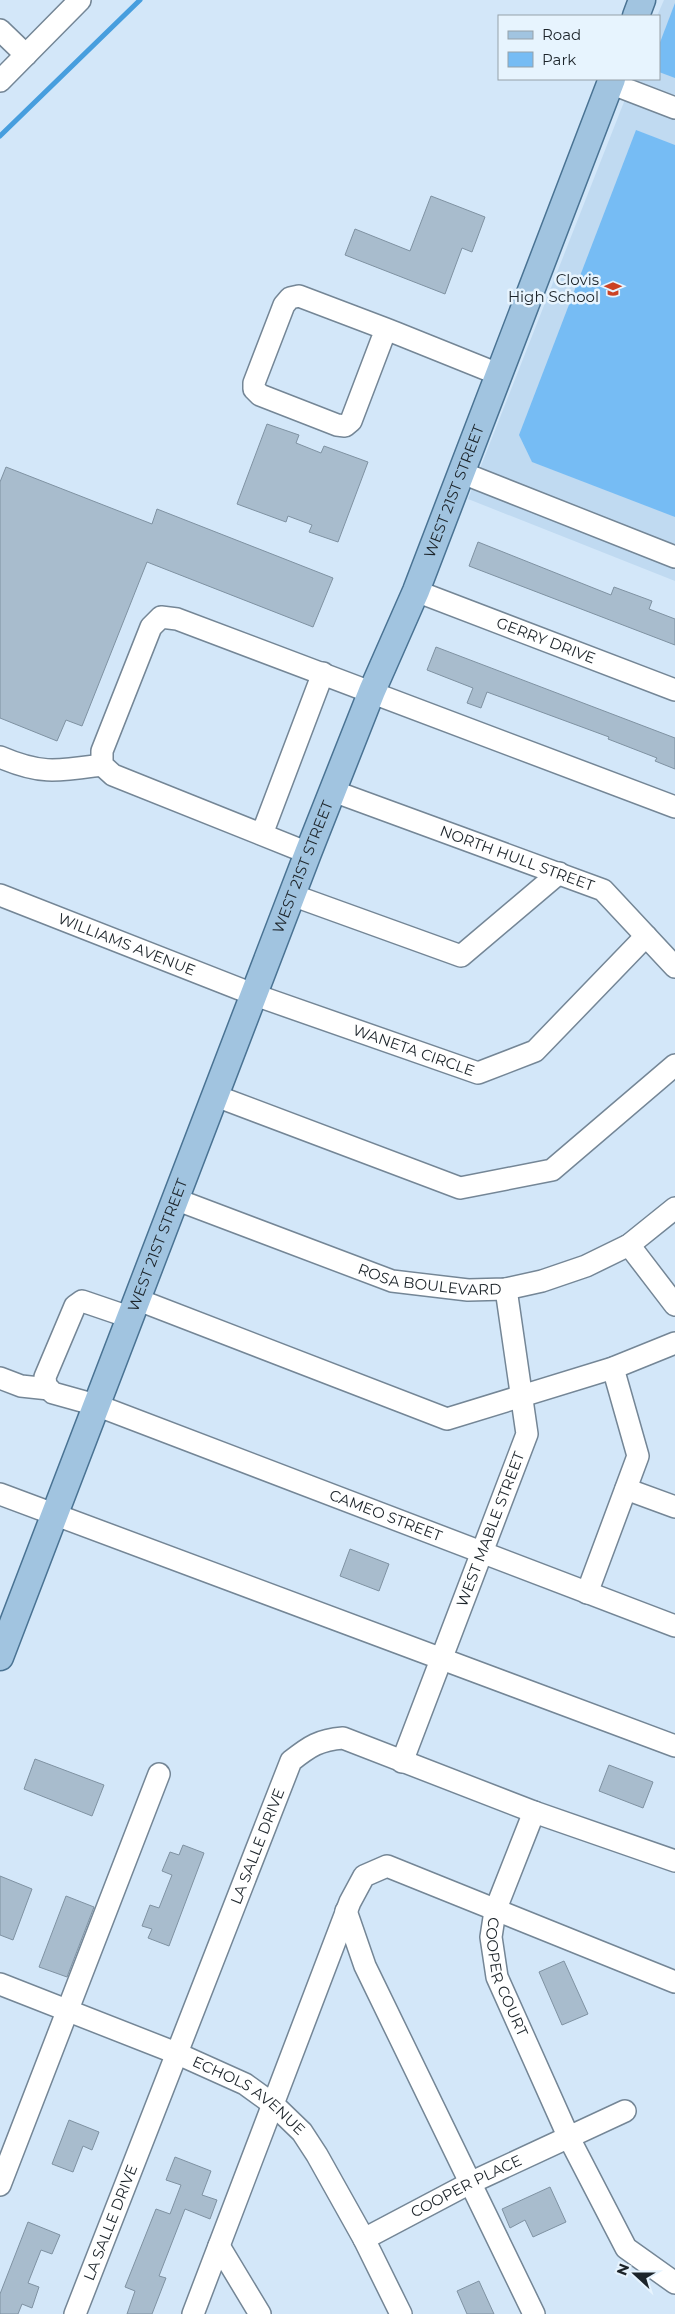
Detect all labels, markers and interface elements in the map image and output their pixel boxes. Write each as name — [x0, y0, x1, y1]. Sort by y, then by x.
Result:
legend — [498, 15, 660, 80]
text: Road — [542, 25, 581, 44]
text: Park — [542, 50, 576, 69]
place label: Clovis High School — [508, 270, 599, 306]
school or university icon: Clovis High School — [603, 279, 623, 299]
street label: WEST 21ST STREET — [420, 422, 488, 561]
street label: GERRY DRIVE — [494, 613, 598, 668]
street label: WEST 21ST STREET — [268, 797, 337, 936]
street label: NORTH HULL STREET — [437, 821, 597, 895]
street label: WILLIAMS AVENUE — [55, 909, 198, 980]
street label: WANETA CIRCLE — [351, 1020, 477, 1080]
street label: WEST 21ST STREET — [123, 1175, 192, 1314]
street label: ROSA BOULEVARD — [355, 1259, 502, 1299]
street label: WEST MABLE STREET — [452, 1448, 529, 1609]
street label: CAMEO STREET — [327, 1485, 445, 1545]
street label: LA SALLE DRIVE — [226, 1785, 288, 1907]
street label: COOPER COURT — [482, 1916, 532, 2040]
street label: ECHOLS AVENUE — [190, 2052, 309, 2139]
street label: COOPER PLACE — [407, 2150, 524, 2222]
street label: LA SALLE DRIVE — [79, 2162, 141, 2283]
north arrow — [610, 2249, 660, 2299]
text: N — [612, 2261, 633, 2278]

